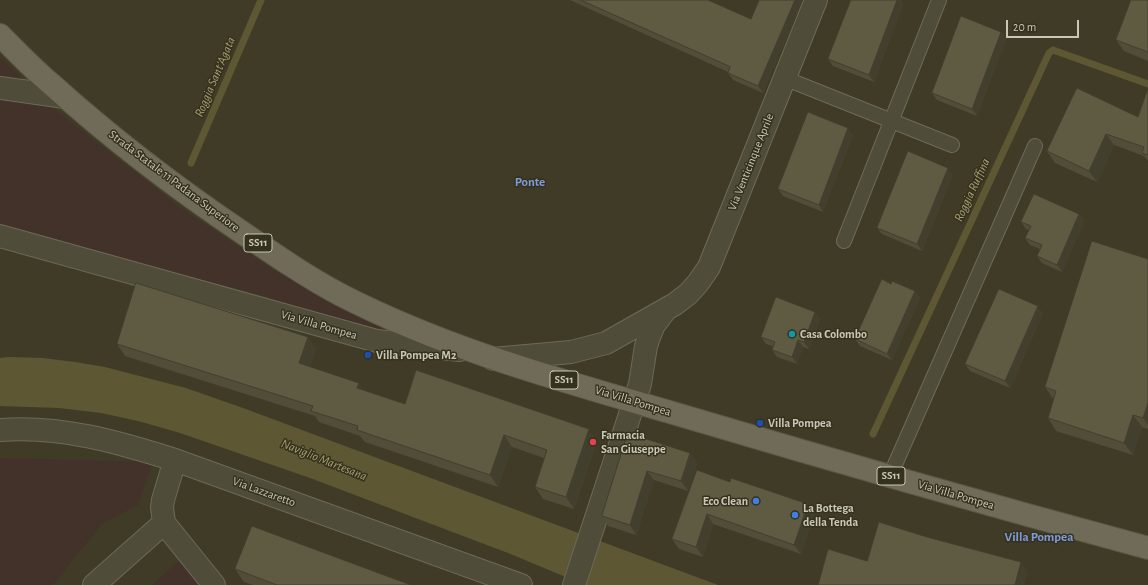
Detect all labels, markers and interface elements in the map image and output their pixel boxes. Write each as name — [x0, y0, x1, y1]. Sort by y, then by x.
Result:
scale bar — [1008, 12, 1081, 38]
text: 20 m — [1013, 21, 1036, 33]
water label: Roggia Sant'Agata — [191, 35, 239, 119]
street label: Via Venticinque Aprile — [725, 111, 777, 213]
street label: Strada Statale 11 Padana Superiore — [106, 127, 242, 235]
water label: Roggia Ruffina — [951, 156, 993, 224]
district label: Ponte — [515, 174, 545, 190]
road number: SS11 — [244, 234, 272, 252]
street label: Via Villa Pompea — [279, 307, 359, 343]
place label: Casa Colombo — [800, 327, 867, 341]
marker: Casa Colombo — [787, 329, 797, 339]
place label: Villa Pompea M2 — [376, 348, 457, 362]
marker: Villa Pompea M2 — [363, 350, 373, 360]
road number: SS11 — [550, 371, 578, 389]
street label: Via Villa Pompea — [593, 383, 673, 419]
place label: Villa Pompea — [768, 416, 832, 430]
marker: Villa Pompea — [755, 418, 765, 428]
place label: Farmacia San Giuseppe — [601, 428, 666, 456]
water label: Naviglio Martesana — [279, 436, 369, 484]
marker: Farmacia San Giuseppe — [588, 437, 598, 447]
road number: SS11 — [877, 467, 905, 485]
street label: Via Lazzaretto — [231, 474, 297, 510]
street label: Via Villa Pompea — [916, 477, 996, 513]
place label: Eco Clean — [703, 494, 748, 508]
marker: Eco Clean — [751, 496, 761, 506]
place label: La Bottega della Tenda — [803, 501, 858, 529]
marker: La Bottega della Tenda — [790, 510, 800, 520]
district label: Villa Pompea — [1005, 529, 1073, 545]

